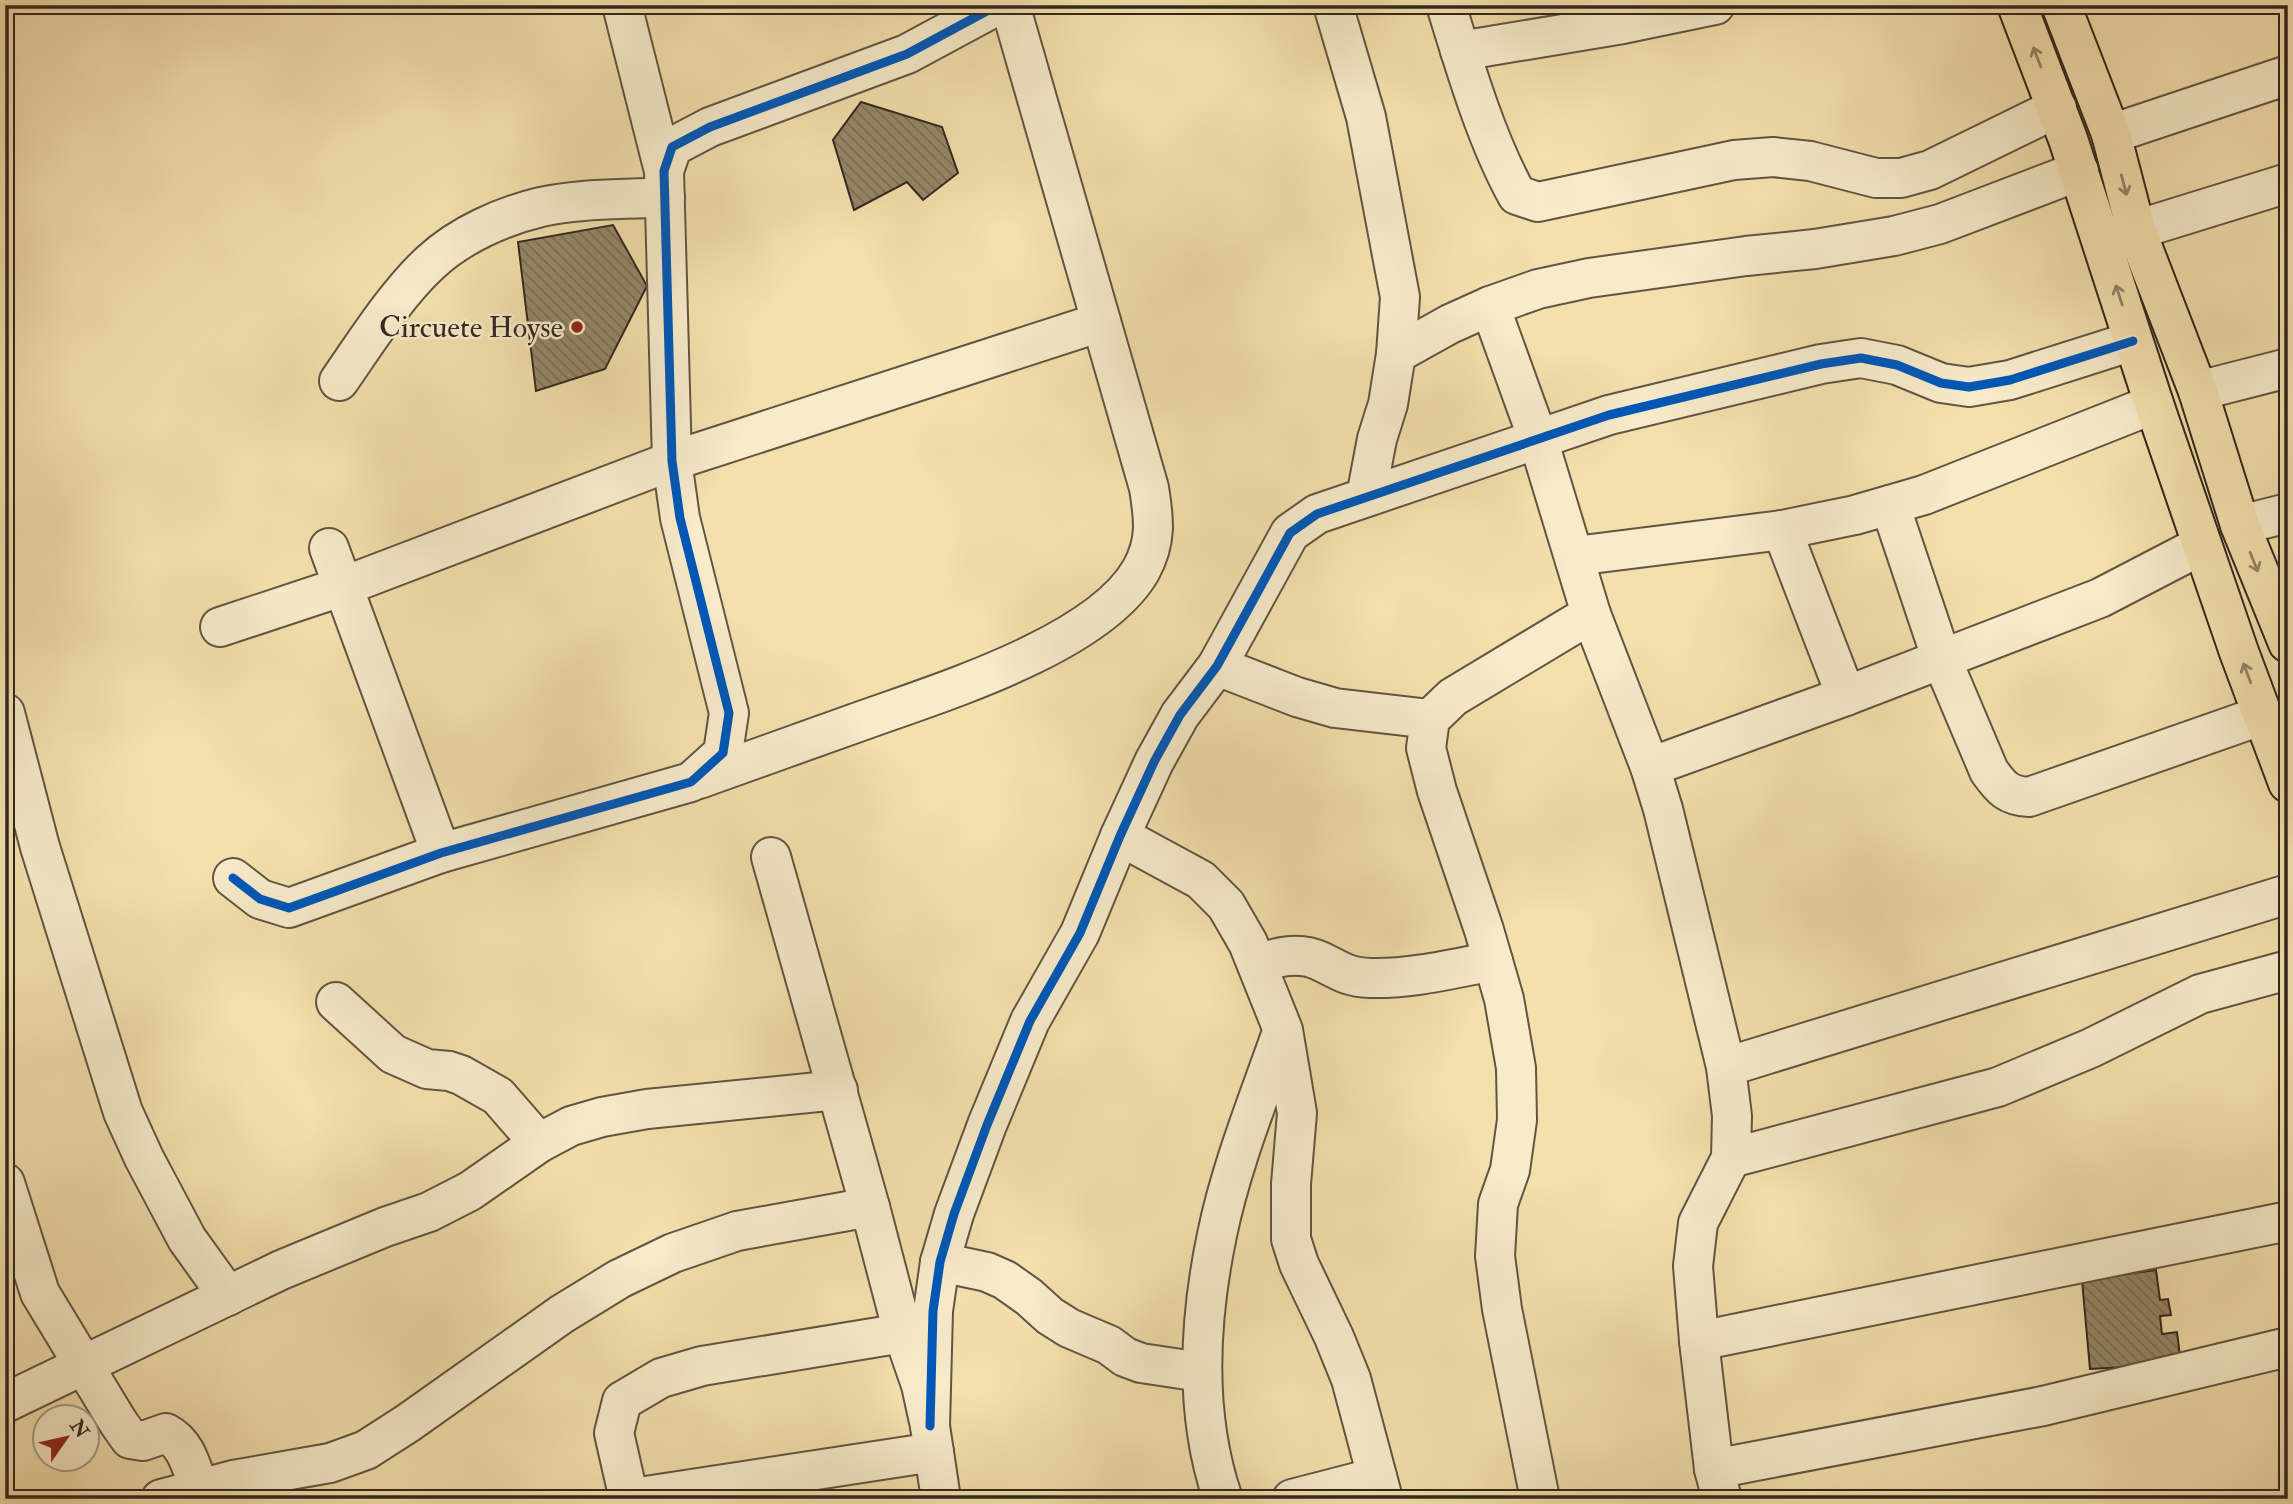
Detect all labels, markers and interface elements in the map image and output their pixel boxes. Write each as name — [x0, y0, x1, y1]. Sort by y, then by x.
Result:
one-way arrow — [2029, 46, 2042, 68]
one-way arrow — [2119, 174, 2132, 196]
one-way arrow — [2111, 284, 2124, 306]
place label: Circuete Hoyse — [379, 309, 563, 346]
marker: Circuete Hoyse — [569, 319, 585, 335]
one-way arrow — [2249, 550, 2262, 572]
one-way arrow — [2239, 662, 2252, 684]
north arrow — [32, 1402, 102, 1472]
text: N — [64, 1414, 95, 1444]

